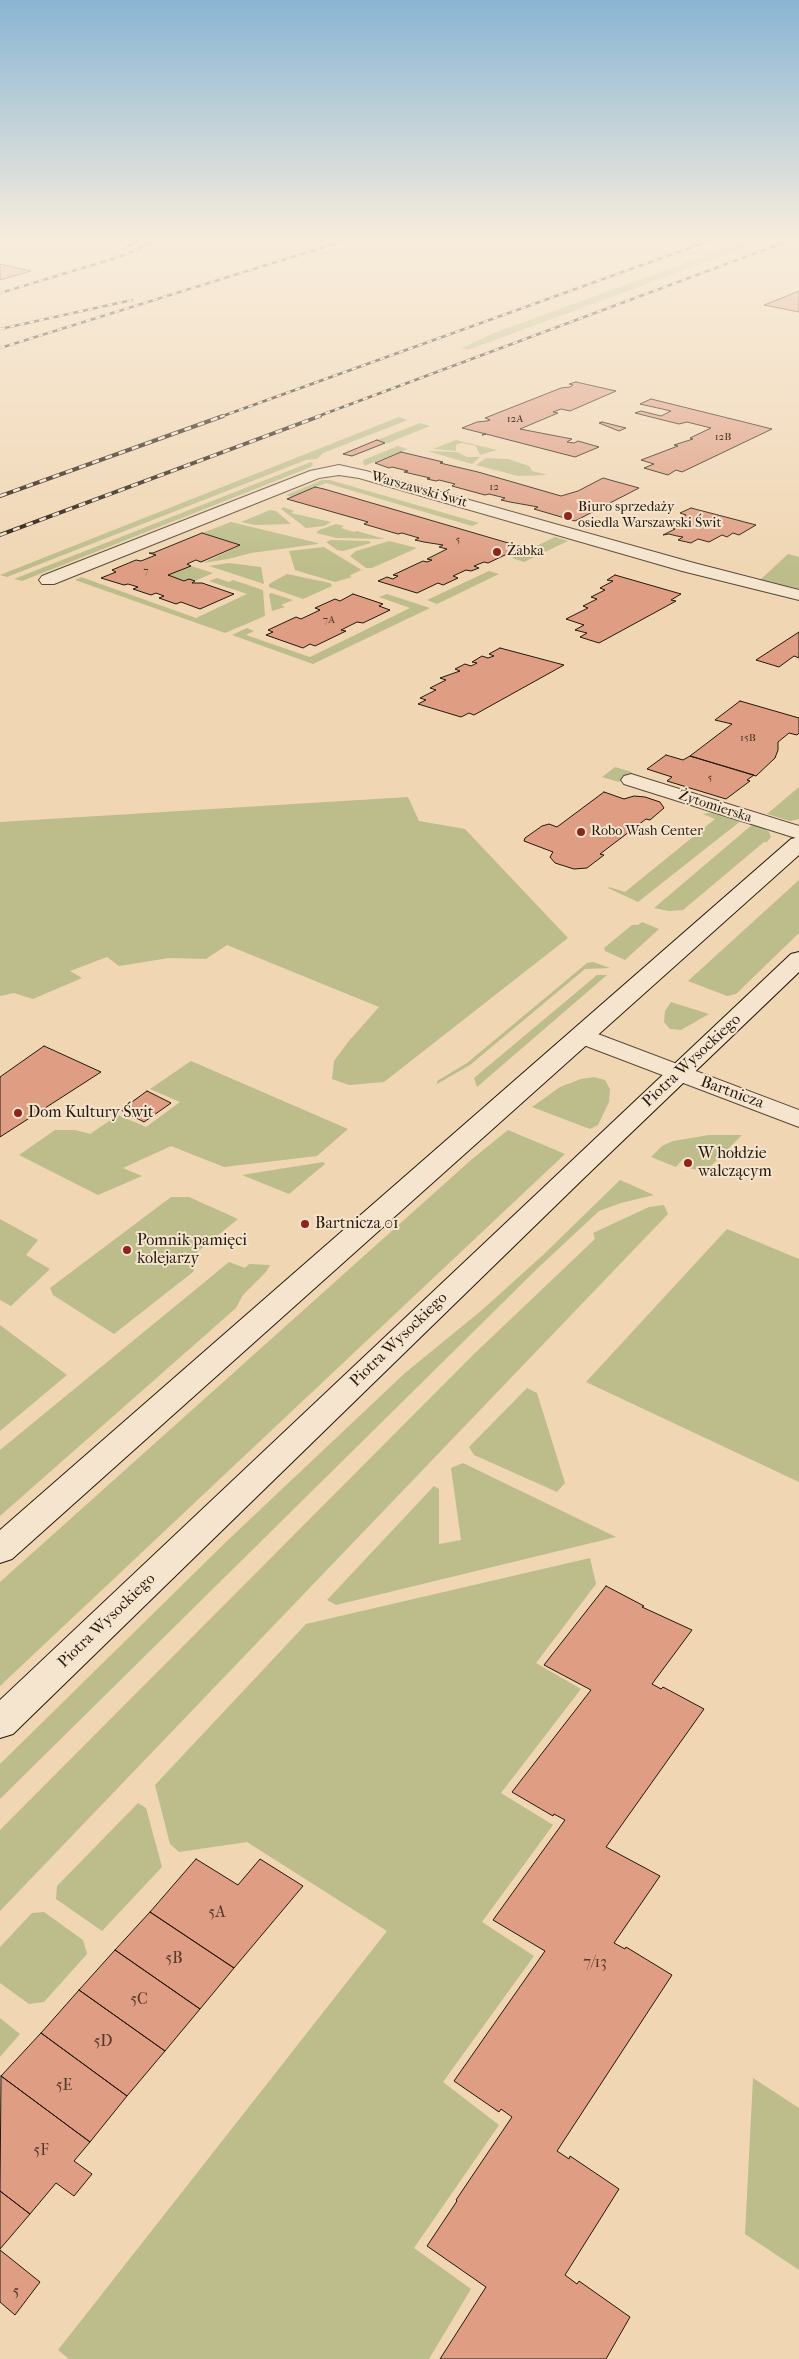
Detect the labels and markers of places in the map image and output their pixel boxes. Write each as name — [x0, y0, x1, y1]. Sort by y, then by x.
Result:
place label: Biuro sprzedaży osiedla Warszawski Świt — [578, 500, 721, 532]
marker: Biuro sprzedaży osiedla Warszawski Świt — [562, 510, 574, 522]
place label: Żabka — [507, 544, 544, 560]
marker: Żabka — [491, 546, 503, 558]
place label: Robo Wash Center — [591, 824, 703, 840]
marker: Robo Wash Center — [575, 826, 587, 838]
place label: Dom Kultury Świt — [28, 1103, 153, 1123]
marker: Dom Kultury Świt — [12, 1107, 24, 1119]
place label: W hołdzie walczącym — [698, 1144, 772, 1182]
marker: W hołdzie walczącym — [682, 1157, 694, 1169]
place label: Bartnicza 01 — [315, 1214, 399, 1234]
marker: Bartnicza 01 — [299, 1218, 311, 1230]
place label: Pomnik pamięci kolejarzy — [137, 1231, 247, 1269]
marker: Pomnik pamięci kolejarzy — [121, 1244, 133, 1256]

